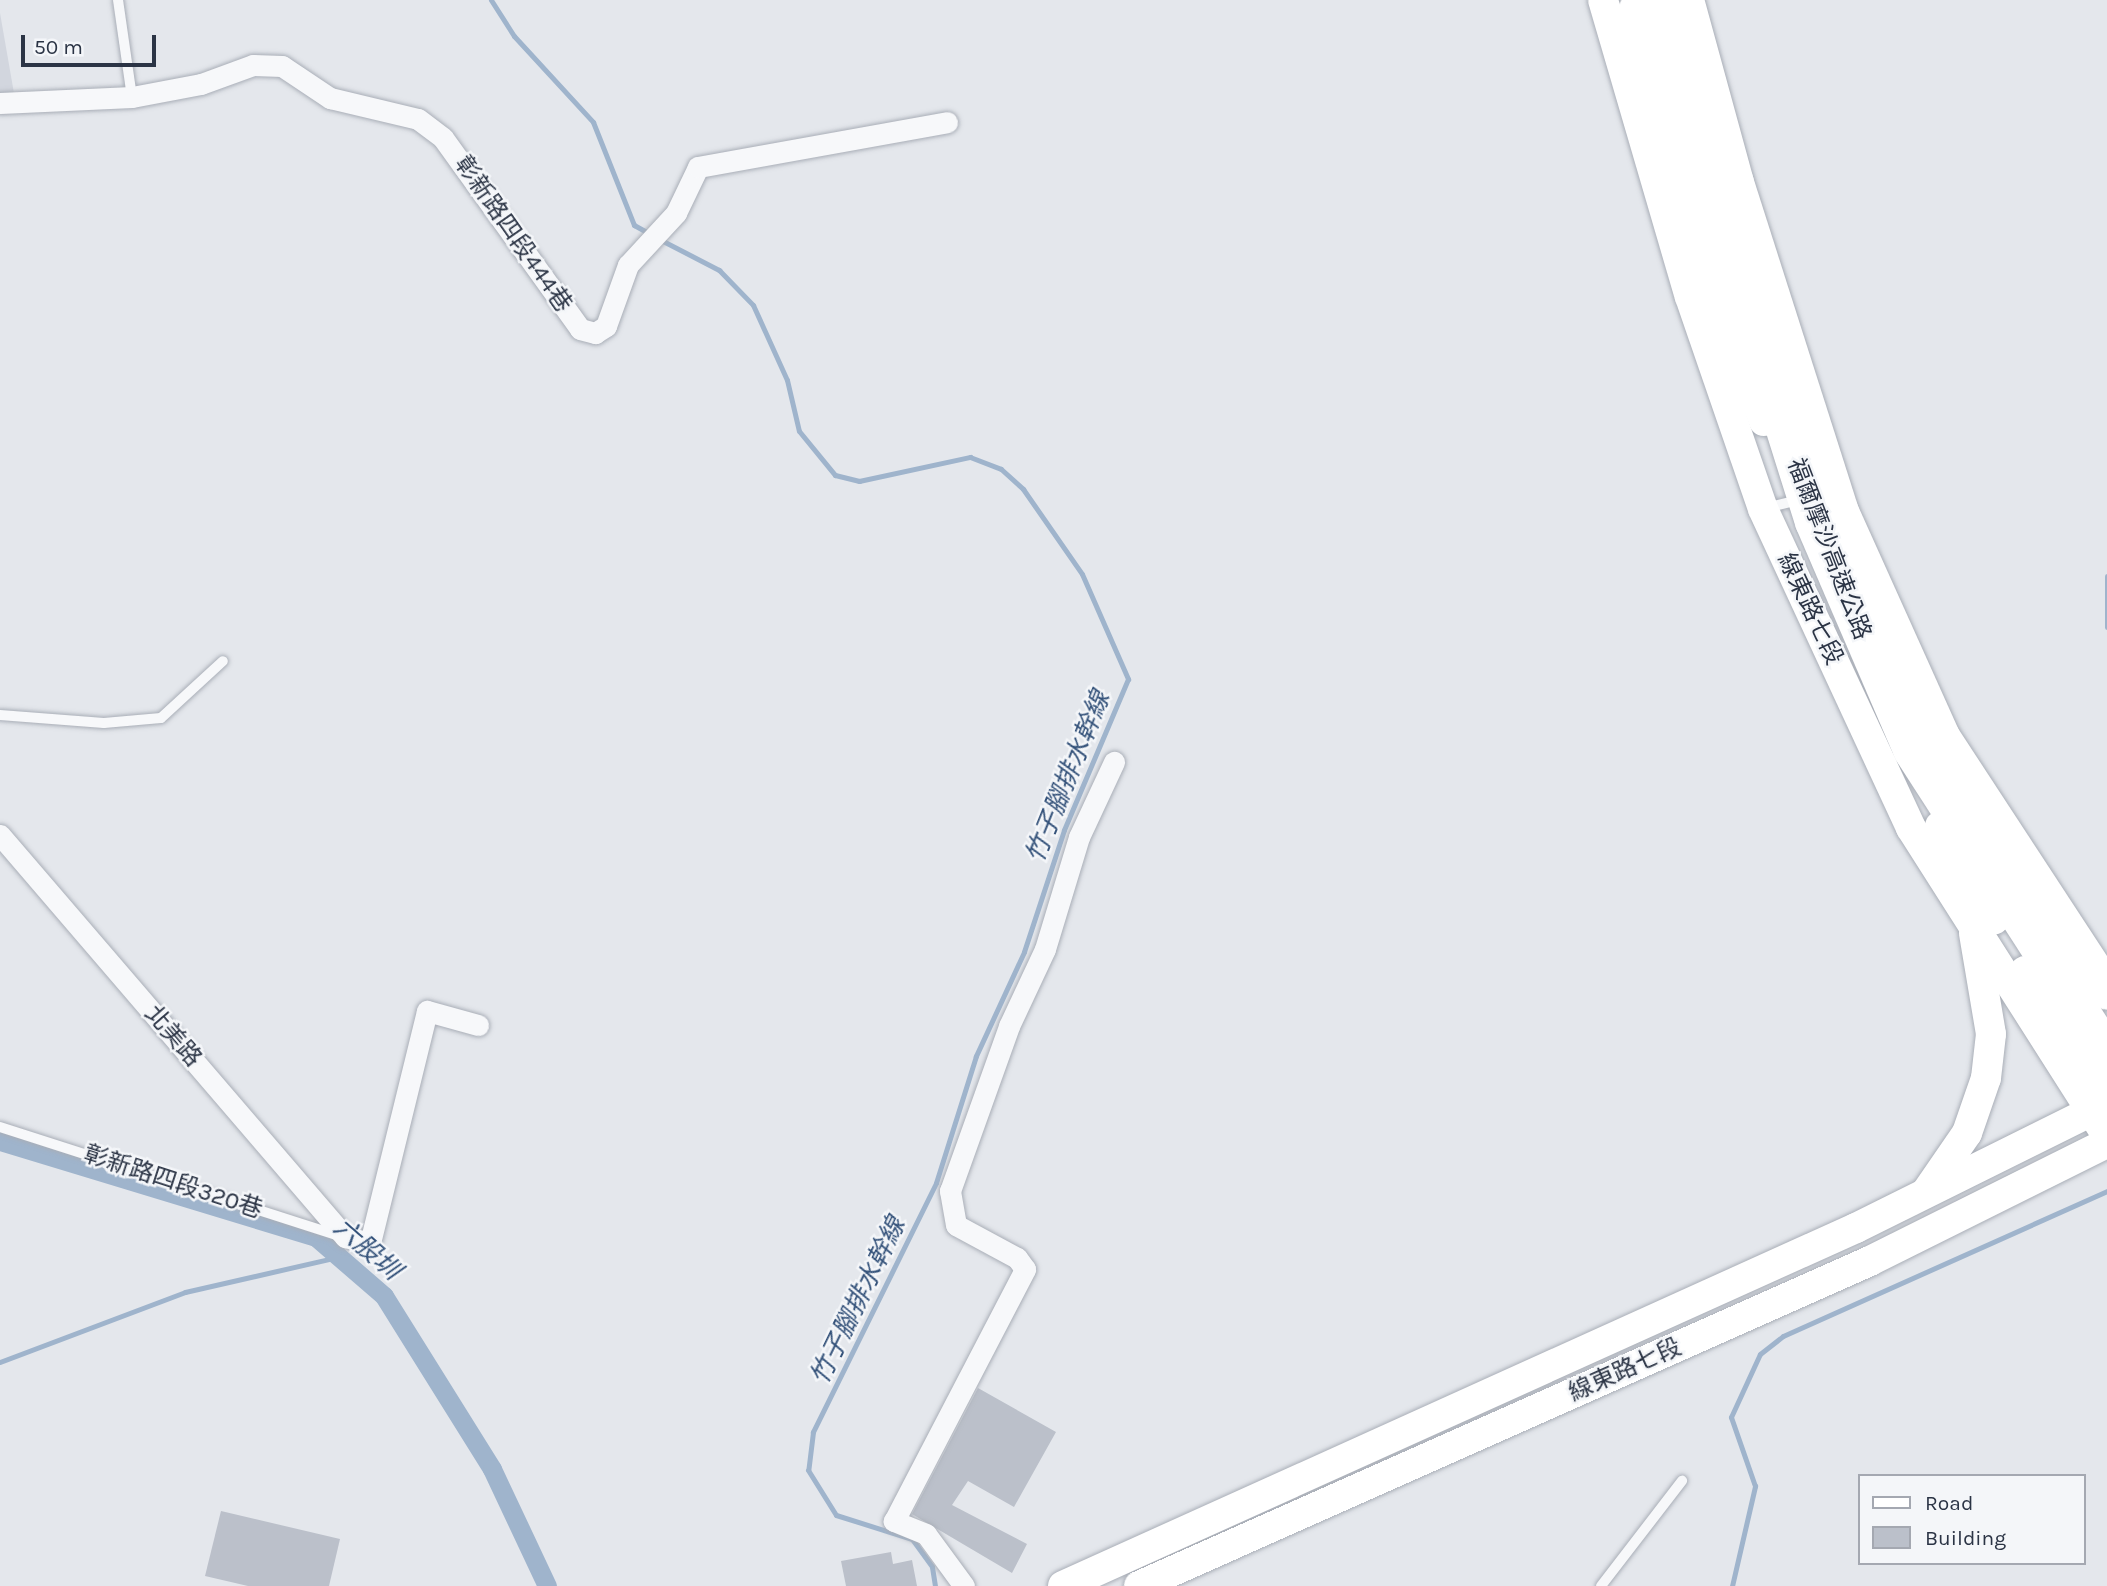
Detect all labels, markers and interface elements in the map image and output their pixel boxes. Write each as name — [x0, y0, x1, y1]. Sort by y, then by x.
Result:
scale bar — [24, 21, 159, 65]
text: 50 m — [34, 35, 83, 59]
street label: 彰新路四段444巷 — [448, 150, 578, 318]
street label: 福爾摩沙高速公路 — [1781, 454, 1877, 644]
street label: 線東路七段 — [1772, 549, 1848, 669]
water label: 竹子腳排水幹線 — [1019, 687, 1117, 867]
street label: 北美路 — [139, 999, 207, 1073]
street label: 彰新路四段320巷 — [80, 1140, 266, 1224]
water label: 六股圳 — [327, 1212, 407, 1286]
water label: 竹子腳排水幹線 — [804, 1212, 912, 1390]
street label: 線東路七段 — [1564, 1332, 1686, 1408]
legend — [1858, 1474, 2086, 1565]
text: Road — [1925, 1491, 1973, 1515]
text: Building — [1925, 1526, 2006, 1550]

